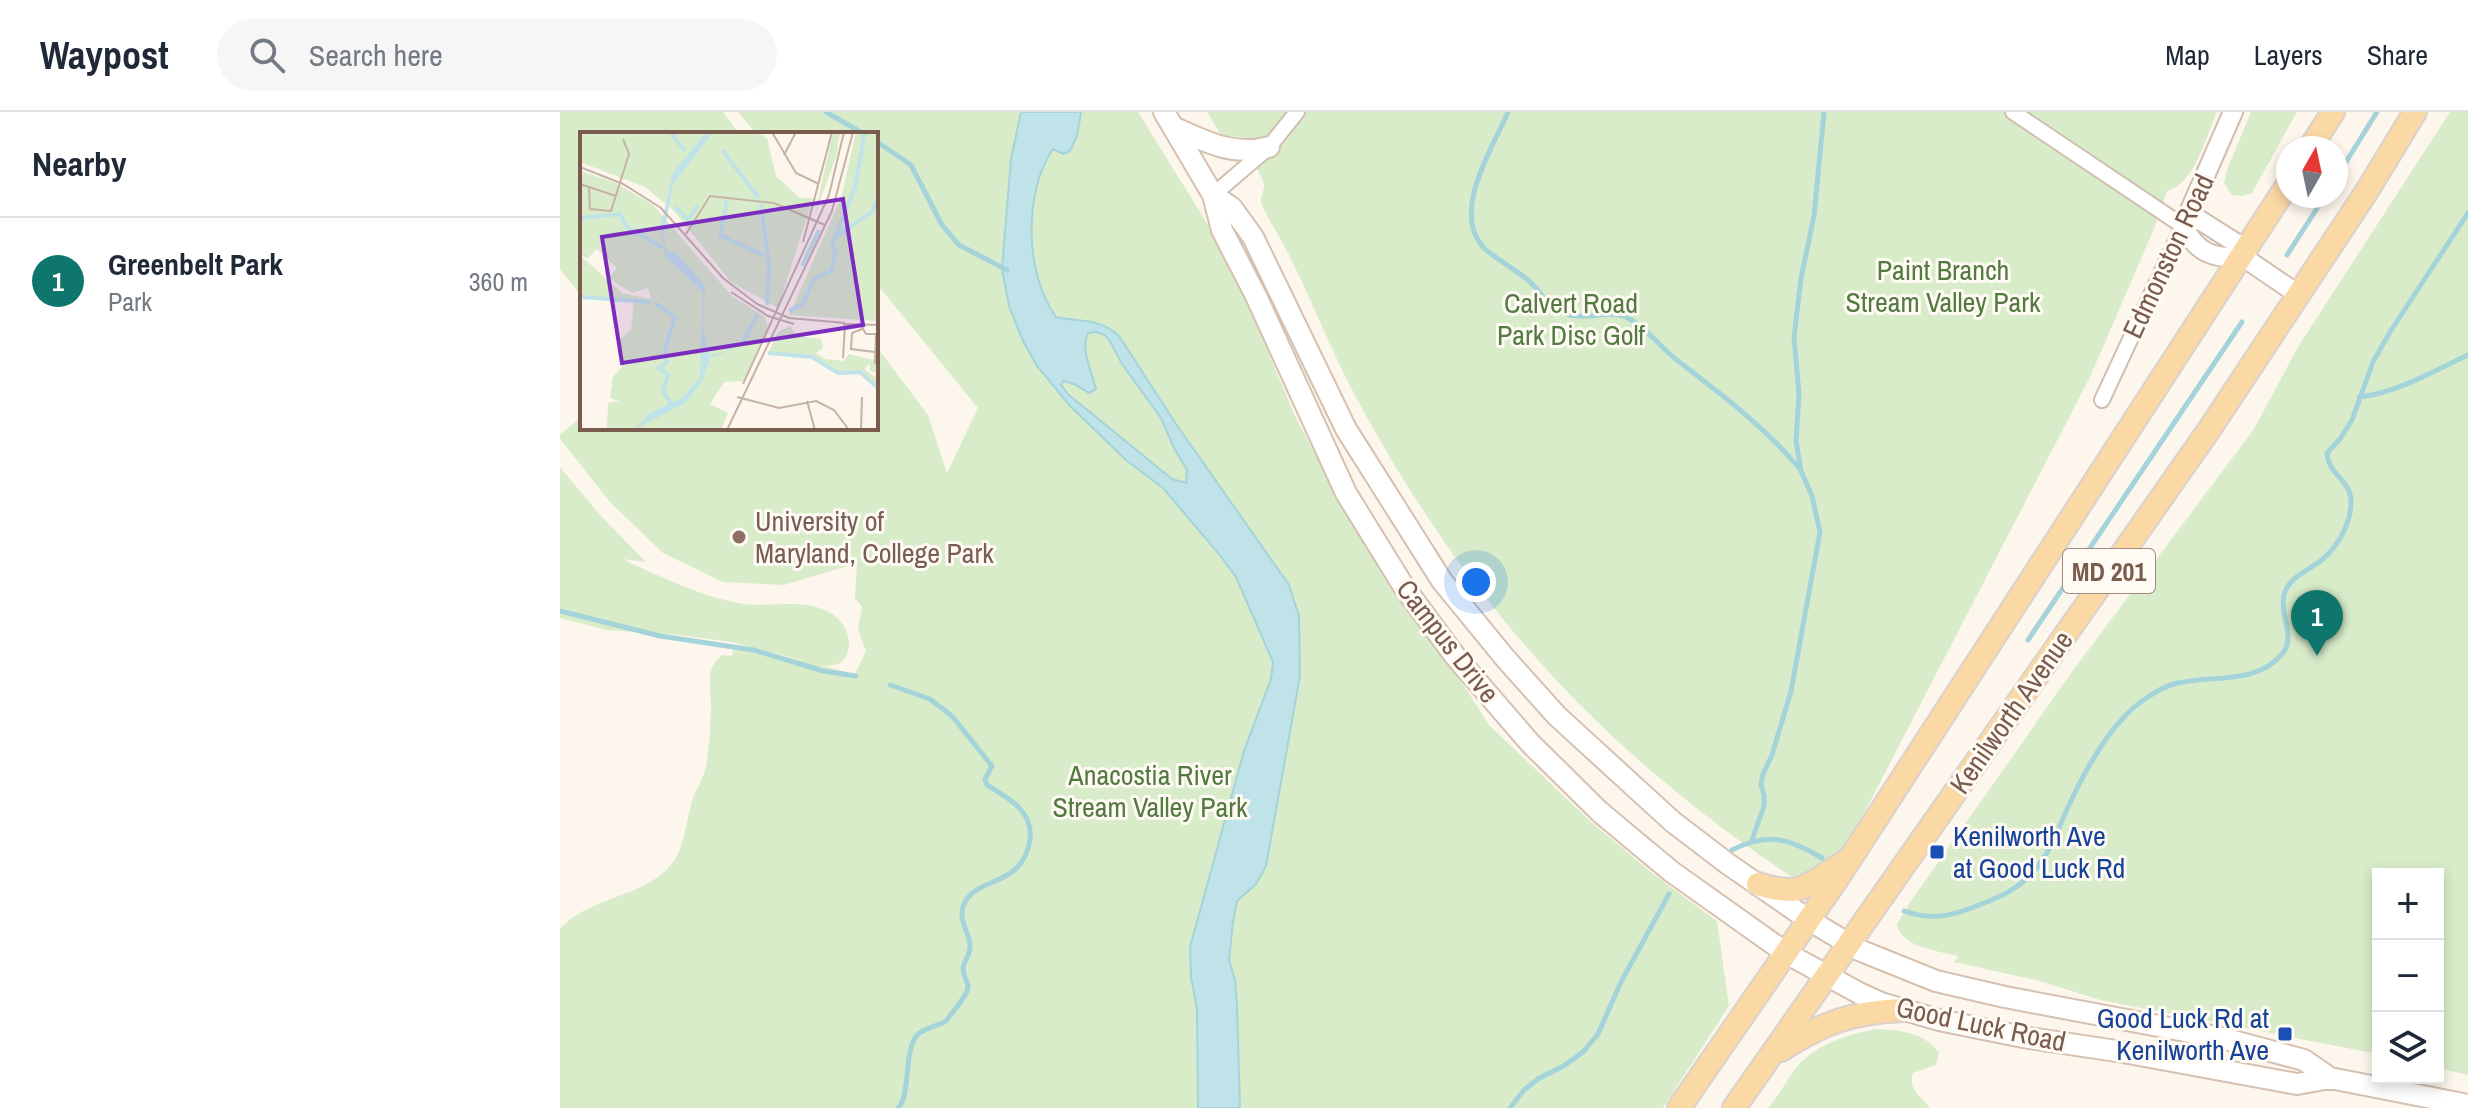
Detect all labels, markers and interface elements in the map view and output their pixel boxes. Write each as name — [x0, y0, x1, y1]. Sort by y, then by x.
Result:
search box — [217, 19, 777, 91]
text: Waypost — [40, 30, 169, 81]
icon: search — [245, 33, 289, 77]
text: Search here — [309, 35, 443, 75]
text: Map — [2165, 36, 2210, 74]
text: Layers — [2254, 36, 2323, 74]
text: Share — [2367, 36, 2428, 74]
inset map — [580, 132, 878, 430]
north arrow — [2276, 136, 2348, 208]
text: Nearby — [32, 141, 127, 187]
street label: Edmonston Road — [2113, 168, 2223, 344]
text: Greenbelt Park — [108, 244, 283, 284]
park label: Paint Branch Stream Valley Park — [1846, 251, 2041, 321]
text: 1 — [52, 264, 64, 299]
text: 360 m — [469, 264, 528, 299]
text: Park — [108, 284, 152, 319]
park label: Calvert Road Park Disc Golf — [1497, 284, 1646, 354]
place label: University of Maryland, College Park — [755, 502, 994, 572]
marker: University of Maryland, College Park — [730, 528, 748, 546]
road number: MD 201 — [2063, 549, 2155, 593]
your location — [1456, 562, 1496, 602]
street label: Campus Drive — [1388, 571, 1508, 711]
pin: 1 — [2291, 590, 2343, 656]
street label: Kenilworth Avenue — [1941, 623, 2081, 801]
park label: Anacostia River Stream Valley Park — [1053, 756, 1248, 826]
place label: Kenilworth Ave at Good Luck Rd — [1953, 817, 2125, 887]
marker: Kenilworth Ave at Good Luck Rd — [1928, 843, 1946, 861]
map controls — [2372, 868, 2444, 1084]
button: + — [2372, 868, 2444, 940]
button: − — [2372, 940, 2444, 1012]
street label: Good Luck Road — [1893, 988, 2069, 1060]
place label: Good Luck Rd at Kenilworth Ave — [2097, 999, 2269, 1069]
button: layers — [2372, 1012, 2444, 1084]
marker: Good Luck Rd at Kenilworth Ave — [2276, 1025, 2294, 1043]

